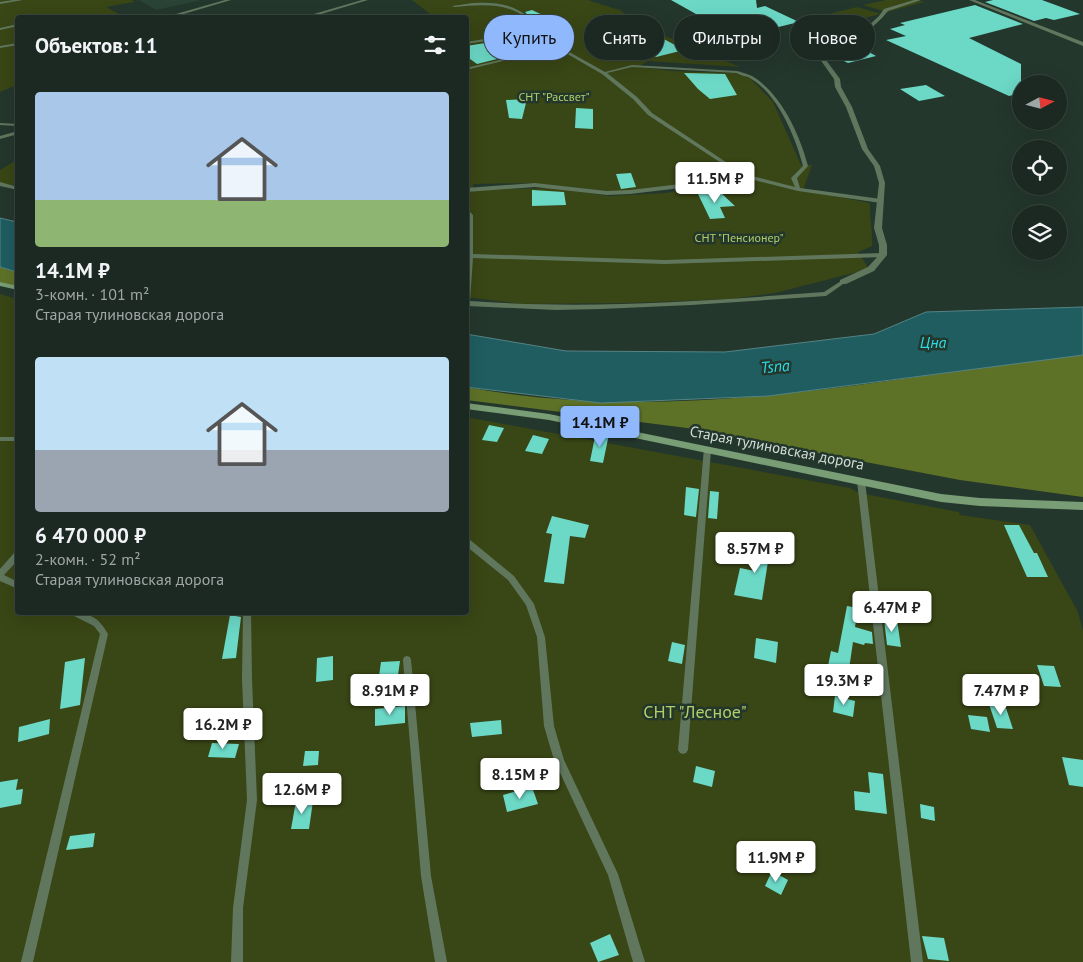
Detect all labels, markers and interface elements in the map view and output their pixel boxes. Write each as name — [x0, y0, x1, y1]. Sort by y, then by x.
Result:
chip: Купить — [484, 15, 574, 60]
chip: Снять — [584, 15, 664, 60]
chip: Фильтры — [674, 15, 780, 60]
chip: Новое — [790, 15, 875, 60]
icon: filters — [421, 31, 449, 59]
text: Объектов: 11 — [35, 32, 158, 59]
north arrow — [1012, 75, 1068, 130]
map controls — [1012, 75, 1067, 260]
park label: СНТ "Рассвет" — [518, 89, 590, 104]
icon: home — [197, 124, 287, 214]
button: locate — [1012, 140, 1067, 195]
pin: 11.5M ₽ — [669, 162, 761, 204]
text: 11.5M ₽ — [686, 168, 744, 188]
button: layers — [1012, 205, 1067, 260]
park label: СНТ "Пенсионер" — [695, 230, 783, 245]
text: 14.1M ₽ — [35, 257, 110, 284]
text: 3-комн. · 101 m² — [35, 284, 149, 304]
text: Старая тулиновская дорога — [35, 304, 224, 324]
water label: Цна — [920, 332, 947, 352]
water label: Tsna — [760, 355, 791, 377]
icon: home — [197, 389, 287, 479]
pin: 14.1M ₽ — [554, 406, 646, 448]
text: 14.1M ₽ — [571, 412, 629, 432]
street label: Старая тулиновская дорога — [688, 421, 866, 474]
text: 6 470 000 ₽ — [35, 522, 146, 549]
pin: 8.57M ₽ — [709, 532, 801, 574]
text: 8.57M ₽ — [726, 538, 784, 558]
text: 2-комн. · 52 m² — [35, 549, 141, 569]
text: Старая тулиновская дорога — [35, 569, 224, 589]
pin: 6.47M ₽ — [846, 590, 938, 633]
text: 6.47M ₽ — [863, 597, 921, 617]
pin: 19.3M ₽ — [798, 664, 890, 706]
text: 19.3M ₽ — [815, 670, 873, 690]
pin: 8.91M ₽ — [344, 674, 436, 716]
pin: 7.47M ₽ — [955, 674, 1047, 716]
text: 8.91M ₽ — [361, 680, 419, 700]
text: 7.47M ₽ — [973, 680, 1029, 700]
park label: СНТ "Лесное" — [643, 700, 747, 723]
pin: 16.2M ₽ — [177, 708, 269, 750]
text: 16.2M ₽ — [194, 714, 252, 734]
pin: 8.15M ₽ — [474, 758, 566, 800]
text: 8.15M ₽ — [491, 764, 549, 784]
pin: 12.6M ₽ — [256, 772, 348, 815]
text: 12.6M ₽ — [273, 779, 331, 799]
pin: 11.9M ₽ — [730, 840, 822, 883]
text: 11.9M ₽ — [747, 847, 805, 867]

